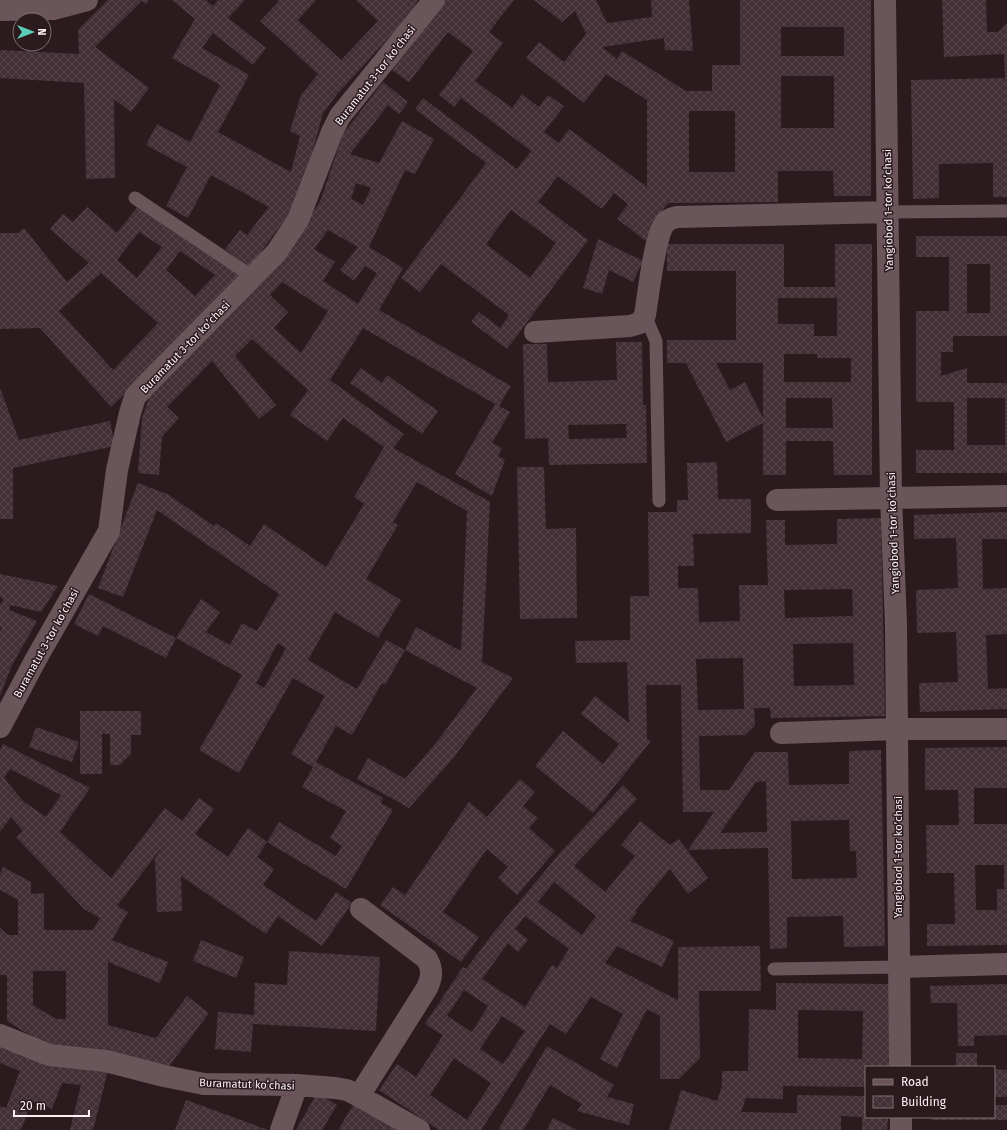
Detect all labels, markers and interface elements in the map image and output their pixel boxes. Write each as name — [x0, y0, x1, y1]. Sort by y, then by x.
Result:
north arrow — [12, 12, 52, 52]
street label: Buramatut 3-tor koʼchasi — [332, 23, 418, 128]
text: N — [35, 28, 48, 36]
street label: Yangiobod 1-tor koʼchasi — [881, 149, 896, 271]
street label: Buramatut 3-tor koʼchasi — [138, 299, 233, 396]
street label: Yangiobod 1-tor koʼchasi — [885, 472, 902, 594]
street label: Buramatut 3-tor koʼchasi — [11, 586, 82, 700]
street label: Yangiobod 1-tor koʼchasi — [892, 796, 905, 918]
legend — [865, 1066, 995, 1118]
text: Road — [901, 1075, 929, 1089]
street label: Buramatut koʻchasi — [199, 1076, 295, 1093]
scale bar — [14, 1092, 89, 1118]
text: Building — [901, 1095, 947, 1109]
text: 20 m — [20, 1099, 46, 1113]

